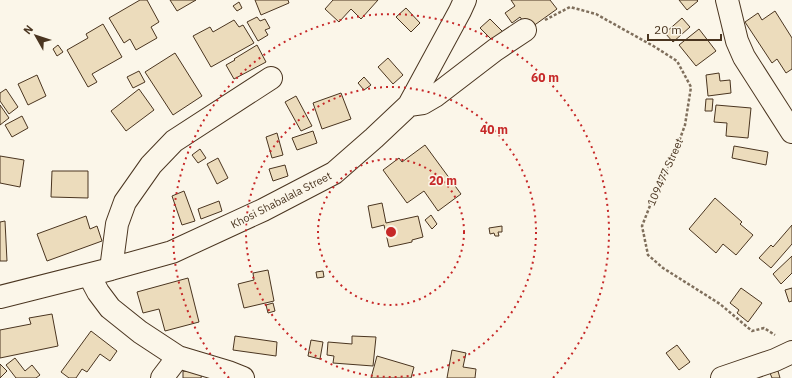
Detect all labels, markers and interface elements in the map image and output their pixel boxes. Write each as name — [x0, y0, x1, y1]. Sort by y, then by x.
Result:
north arrow — [16, 16, 56, 56]
scale bar — [648, 16, 721, 42]
text: N — [20, 22, 36, 37]
text: 20 m — [654, 22, 682, 37]
text: 60 m — [531, 70, 559, 85]
text: 40 m — [480, 122, 508, 137]
street label: 109477 Street — [644, 136, 686, 208]
street label: Khosi Shabalala Street — [228, 168, 334, 232]
text: 20 m — [429, 173, 457, 188]
centre of rings — [384, 225, 398, 239]

